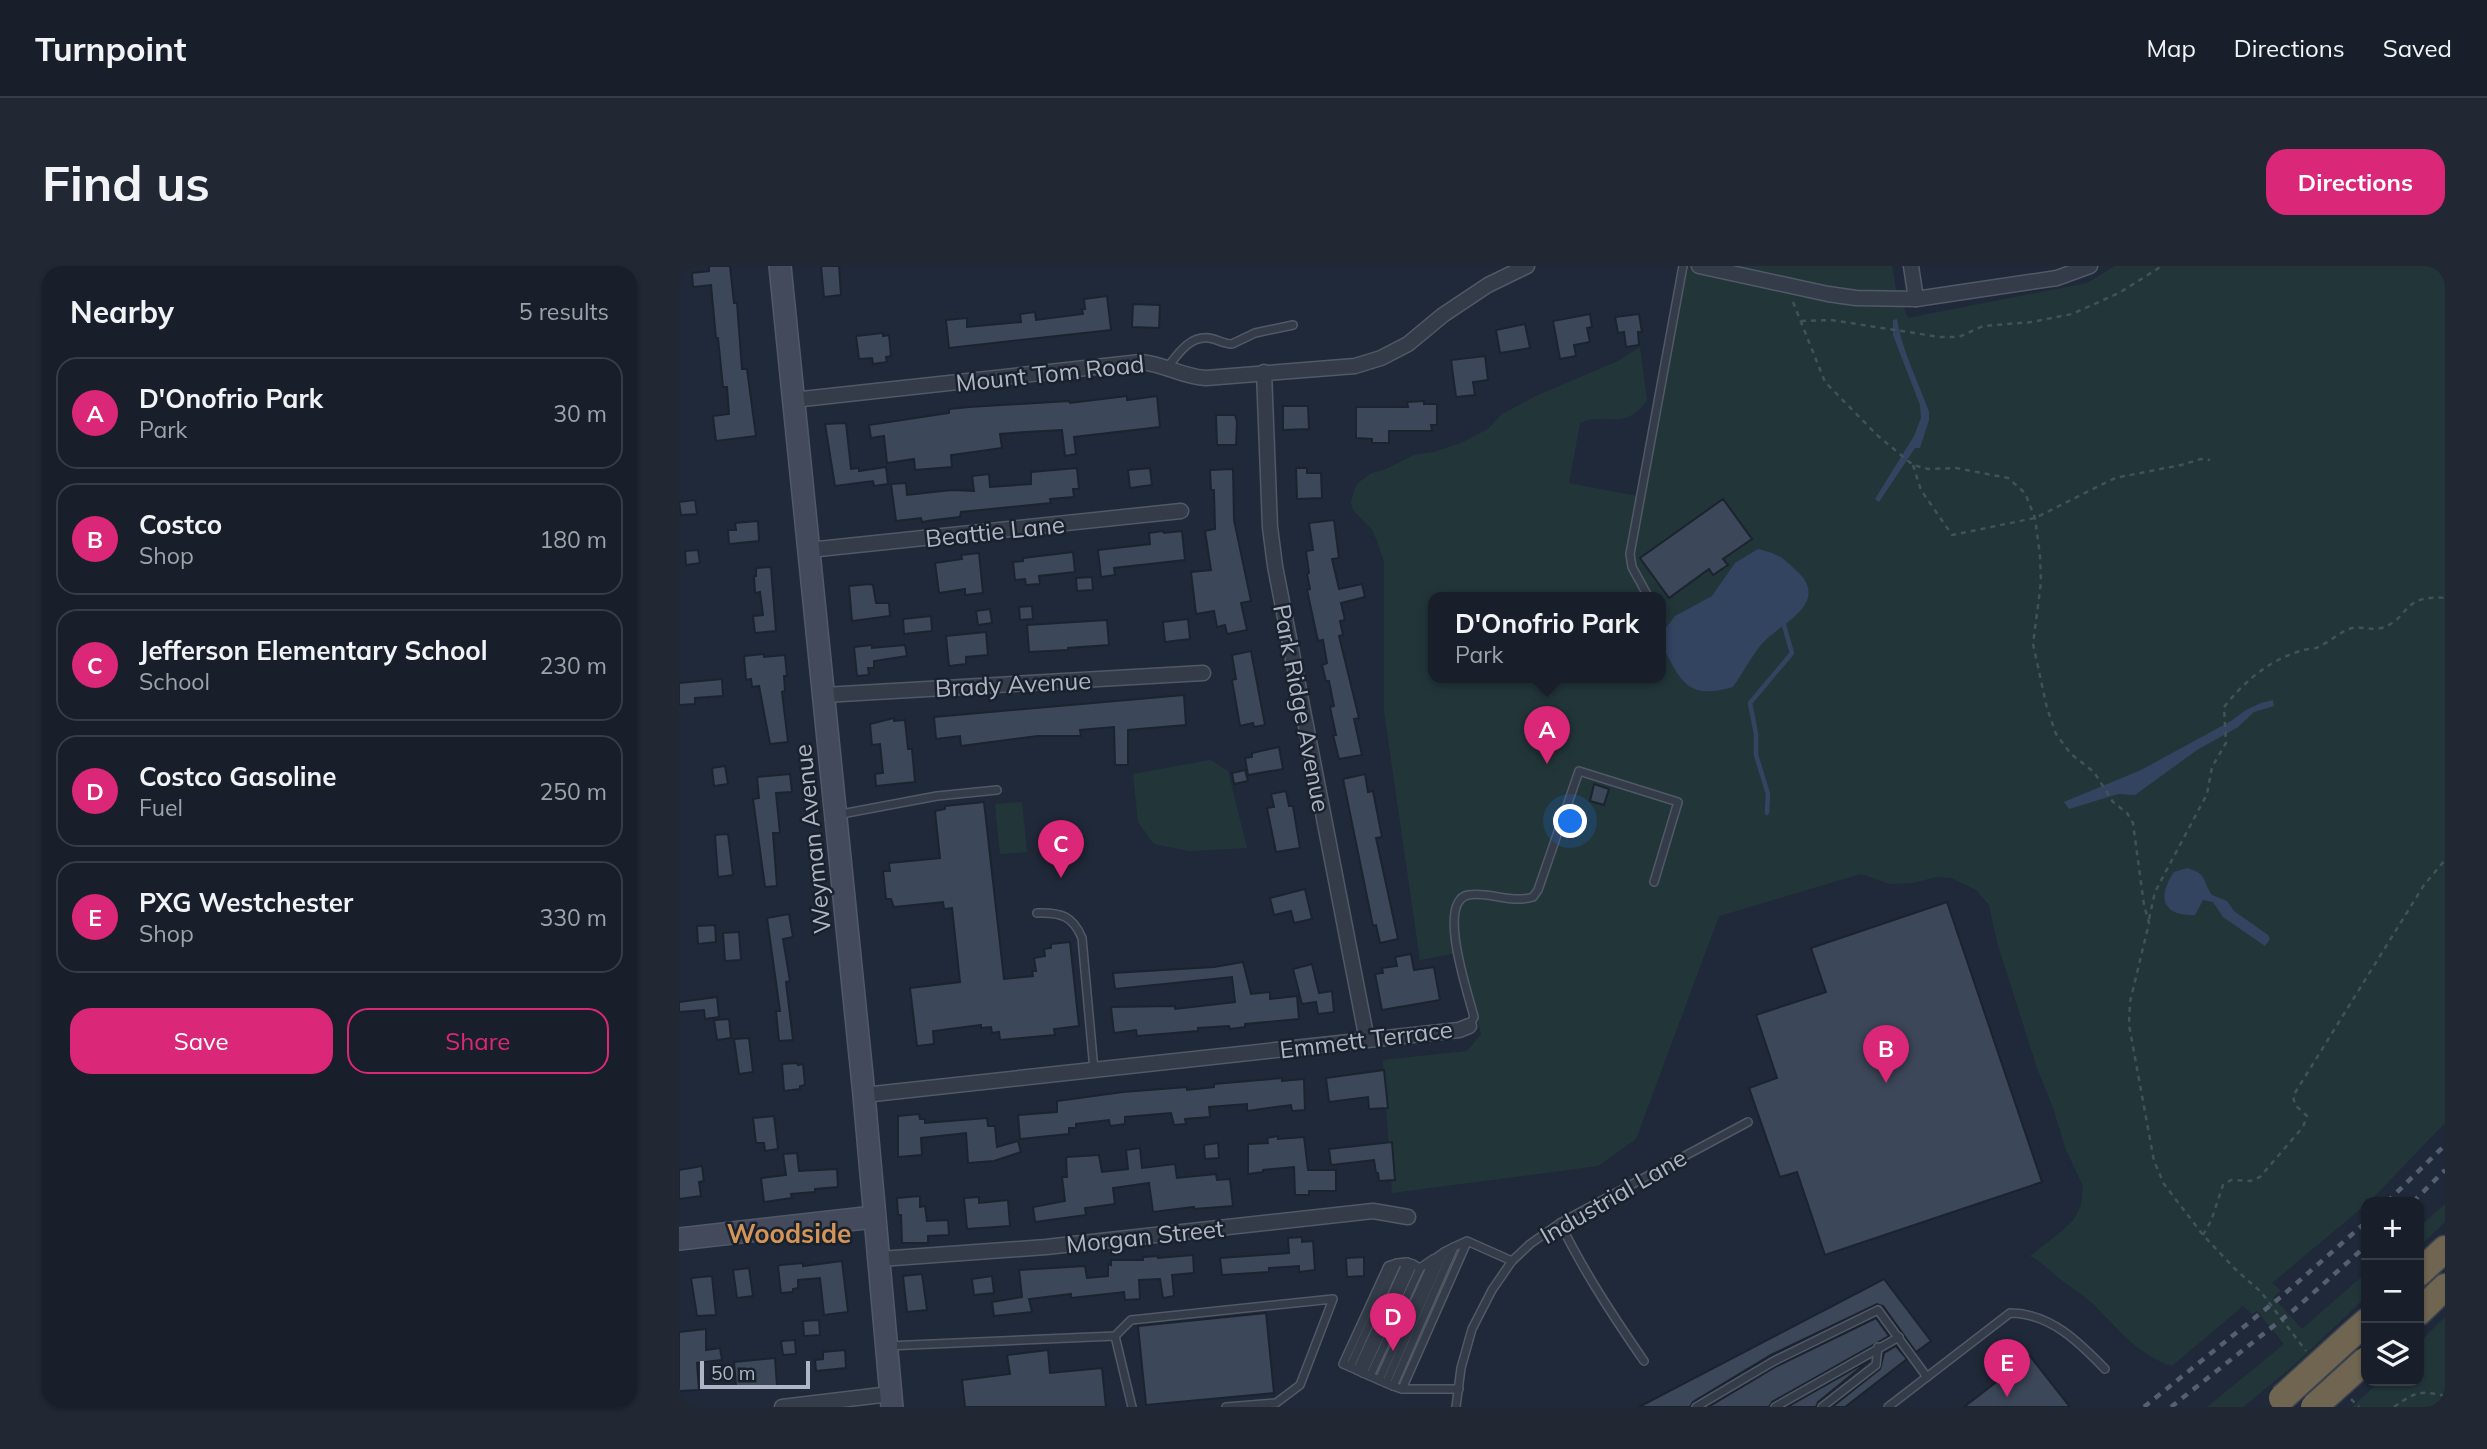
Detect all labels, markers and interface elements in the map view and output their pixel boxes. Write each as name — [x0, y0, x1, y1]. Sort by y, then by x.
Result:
text: Turnpoint — [35, 28, 187, 69]
text: Map — [2146, 33, 2196, 63]
text: Directions — [2234, 33, 2345, 63]
text: Saved — [2383, 33, 2452, 63]
button: Directions — [2266, 149, 2445, 215]
text: Find us — [42, 152, 210, 213]
text: Nearby — [70, 293, 174, 331]
text: 5 results — [519, 297, 609, 326]
street label: Mount Tom Road — [954, 348, 1146, 398]
text: D'Onofrio Park — [139, 382, 323, 415]
text: A — [86, 399, 104, 428]
text: 30 m — [553, 399, 607, 428]
text: Park — [139, 415, 187, 444]
text: Costco — [139, 508, 222, 541]
street label: Beattie Lane — [924, 509, 1066, 553]
text: B — [87, 525, 103, 554]
text: 180 m — [539, 525, 607, 554]
text: Shop — [139, 541, 194, 570]
popup — [1428, 592, 1666, 683]
street label: Park Ridge Avenue — [1267, 602, 1337, 814]
text: D'Onofrio Park — [1455, 607, 1639, 640]
text: Jefferson Elementary School — [139, 634, 488, 667]
text: Park — [1455, 640, 1503, 669]
text: C — [87, 651, 103, 680]
text: 230 m — [539, 651, 607, 680]
street label: Brady Avenue — [934, 665, 1092, 703]
text: School — [139, 667, 210, 696]
pin: A — [1524, 706, 1570, 764]
street label: Weyman Avenue — [787, 743, 837, 935]
text: Costco Gasoline — [139, 760, 337, 793]
text: D — [86, 777, 104, 806]
text: 250 m — [539, 777, 607, 806]
text: Fuel — [139, 793, 183, 822]
your location — [1553, 804, 1587, 838]
pin: C — [1038, 820, 1084, 878]
text: PXG Westchester — [139, 886, 353, 919]
text: E — [88, 903, 102, 932]
text: 330 m — [539, 903, 607, 932]
text: Shop — [139, 919, 194, 948]
button: Save — [70, 1008, 333, 1074]
button: Share — [347, 1008, 609, 1074]
street label: Emmett Terrace — [1278, 1013, 1454, 1065]
pin: B — [1863, 1025, 1909, 1083]
street label: Industrial Lane — [1534, 1142, 1692, 1250]
map controls — [2361, 1197, 2424, 1386]
button: + — [2361, 1197, 2424, 1260]
street label: Morgan Street — [1065, 1213, 1225, 1259]
district label: Woodside — [727, 1217, 851, 1250]
button: − — [2361, 1260, 2424, 1323]
pin: D — [1370, 1293, 1416, 1351]
button: layers — [2361, 1323, 2424, 1386]
pin: E — [1984, 1339, 2030, 1397]
scale bar — [700, 1358, 810, 1390]
text: 50 m — [711, 1361, 755, 1385]

